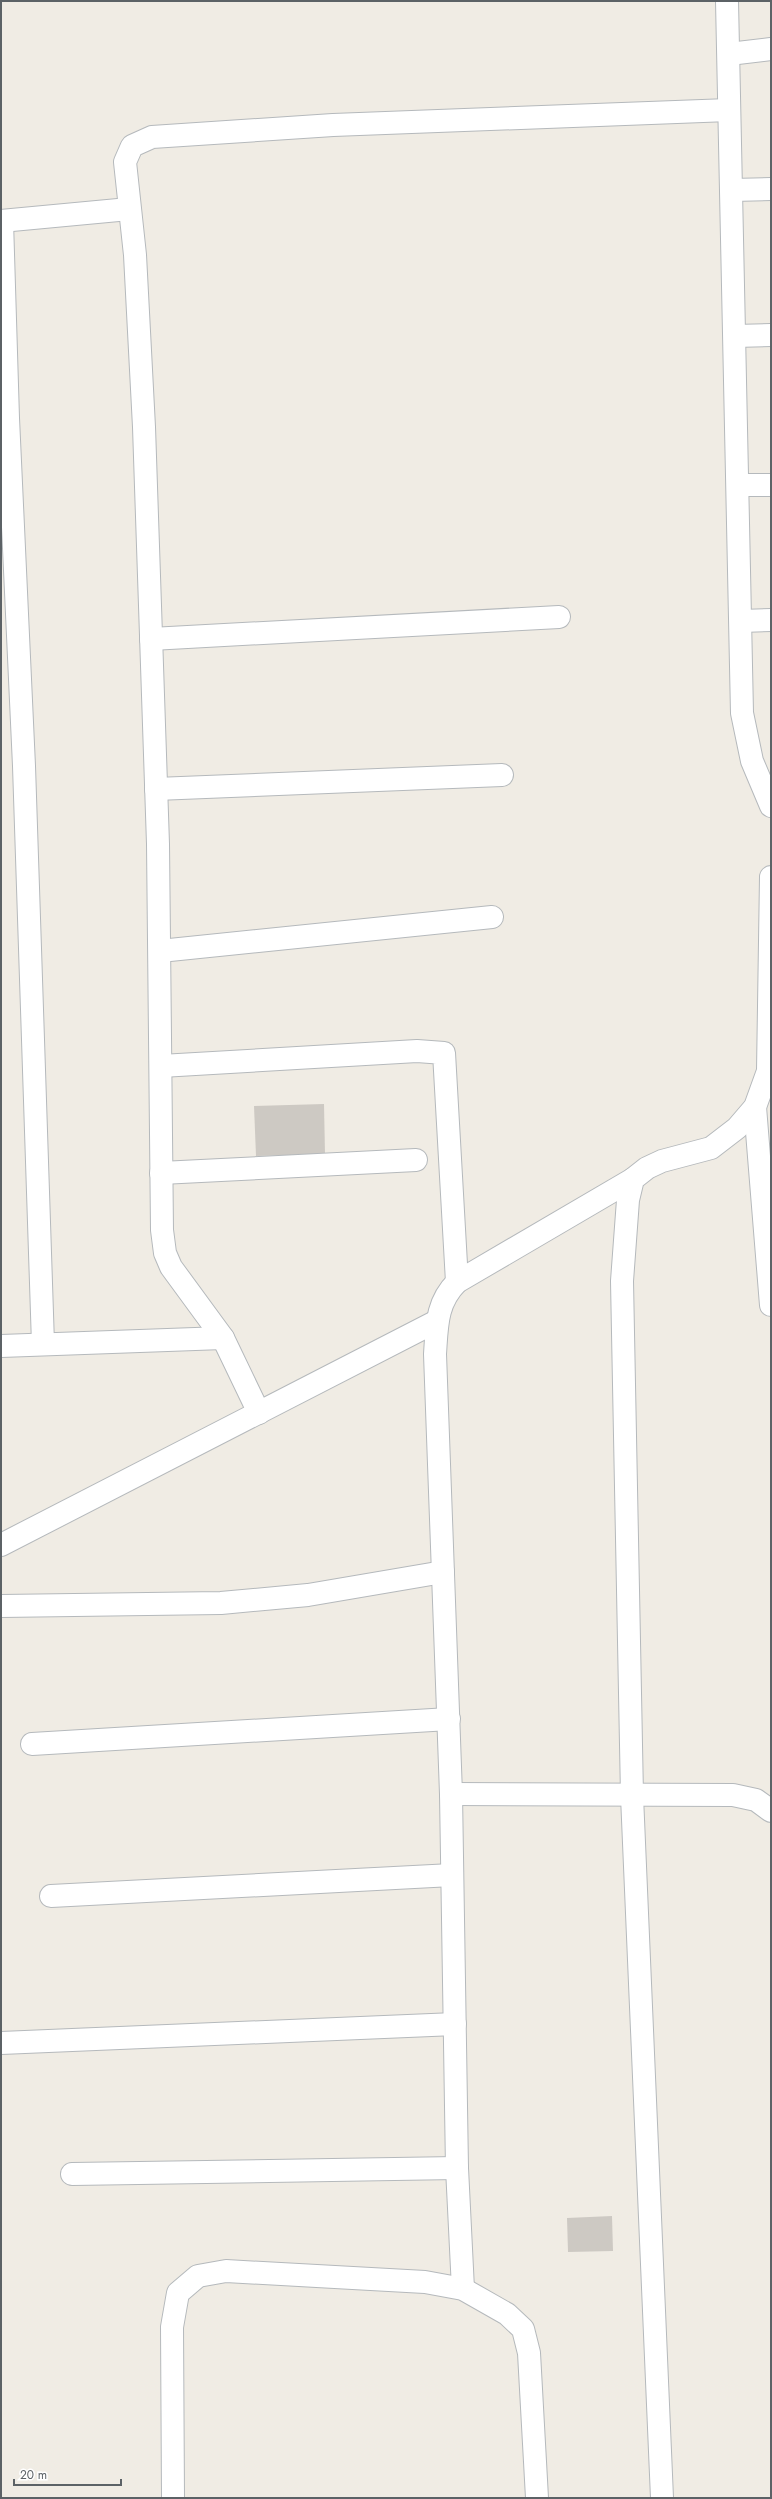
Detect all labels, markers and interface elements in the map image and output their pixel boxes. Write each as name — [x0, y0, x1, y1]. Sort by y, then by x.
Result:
scale bar — [14, 2461, 121, 2487]
text: 20 m — [20, 2466, 47, 2484]

